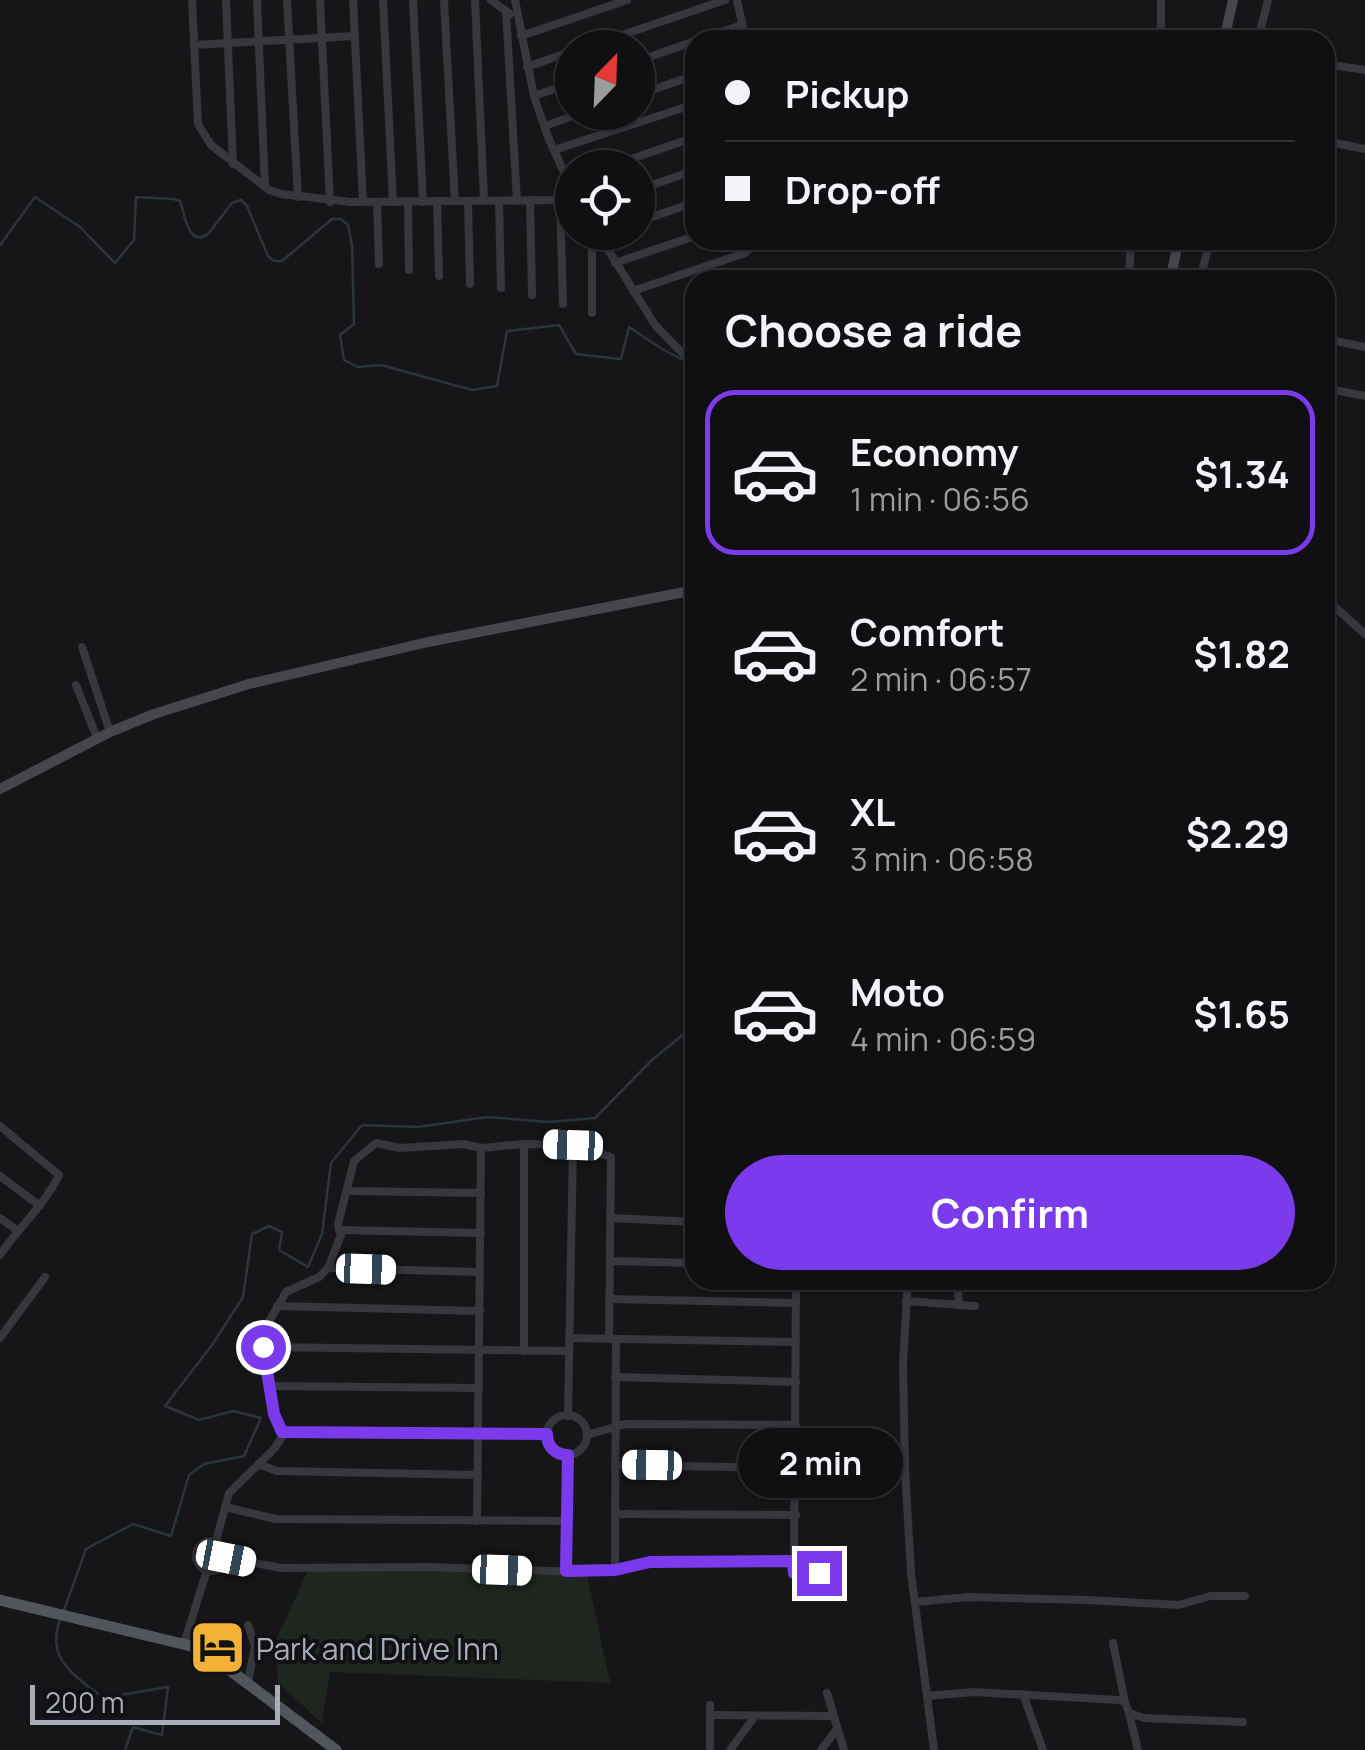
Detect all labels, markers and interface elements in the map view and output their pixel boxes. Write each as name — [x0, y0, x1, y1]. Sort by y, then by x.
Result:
north arrow — [555, 30, 655, 130]
map controls — [555, 30, 655, 250]
text: Pickup — [785, 67, 909, 119]
button: locate — [555, 150, 655, 250]
text: Drop-off — [785, 163, 940, 215]
text: Choose a ride — [725, 299, 1022, 361]
text: Economy — [850, 425, 1019, 477]
icon: car — [730, 428, 820, 518]
text: $1.34 — [1194, 447, 1290, 499]
text: 1 min · 06:56 — [850, 477, 1030, 521]
text: Comfort — [850, 605, 1004, 657]
icon: car — [730, 608, 820, 698]
text: $1.82 — [1194, 627, 1290, 679]
text: 2 min · 06:57 — [850, 657, 1032, 701]
text: XL — [850, 785, 895, 837]
icon: car — [730, 788, 820, 878]
text: $2.29 — [1186, 807, 1290, 859]
text: 3 min · 06:58 — [850, 837, 1034, 881]
text: Moto — [850, 965, 945, 1017]
icon: car — [730, 968, 820, 1058]
text: $1.65 — [1194, 987, 1290, 1039]
text: 4 min · 06:59 — [850, 1017, 1036, 1061]
car — [542, 1129, 604, 1161]
button: Confirm — [725, 1155, 1295, 1270]
car — [335, 1253, 397, 1285]
route start — [241, 1325, 286, 1370]
callout: 2 min — [736, 1428, 902, 1498]
text: 2 min — [779, 1441, 862, 1485]
car — [622, 1449, 682, 1481]
car — [194, 1538, 258, 1578]
route end — [797, 1551, 842, 1596]
car — [471, 1554, 533, 1586]
hotel icon: Park and Drive Inn — [187, 1618, 247, 1678]
place label: Park and Drive Inn — [256, 1628, 499, 1669]
scale bar — [30, 1680, 280, 1724]
text: 200 m — [45, 1683, 124, 1721]

